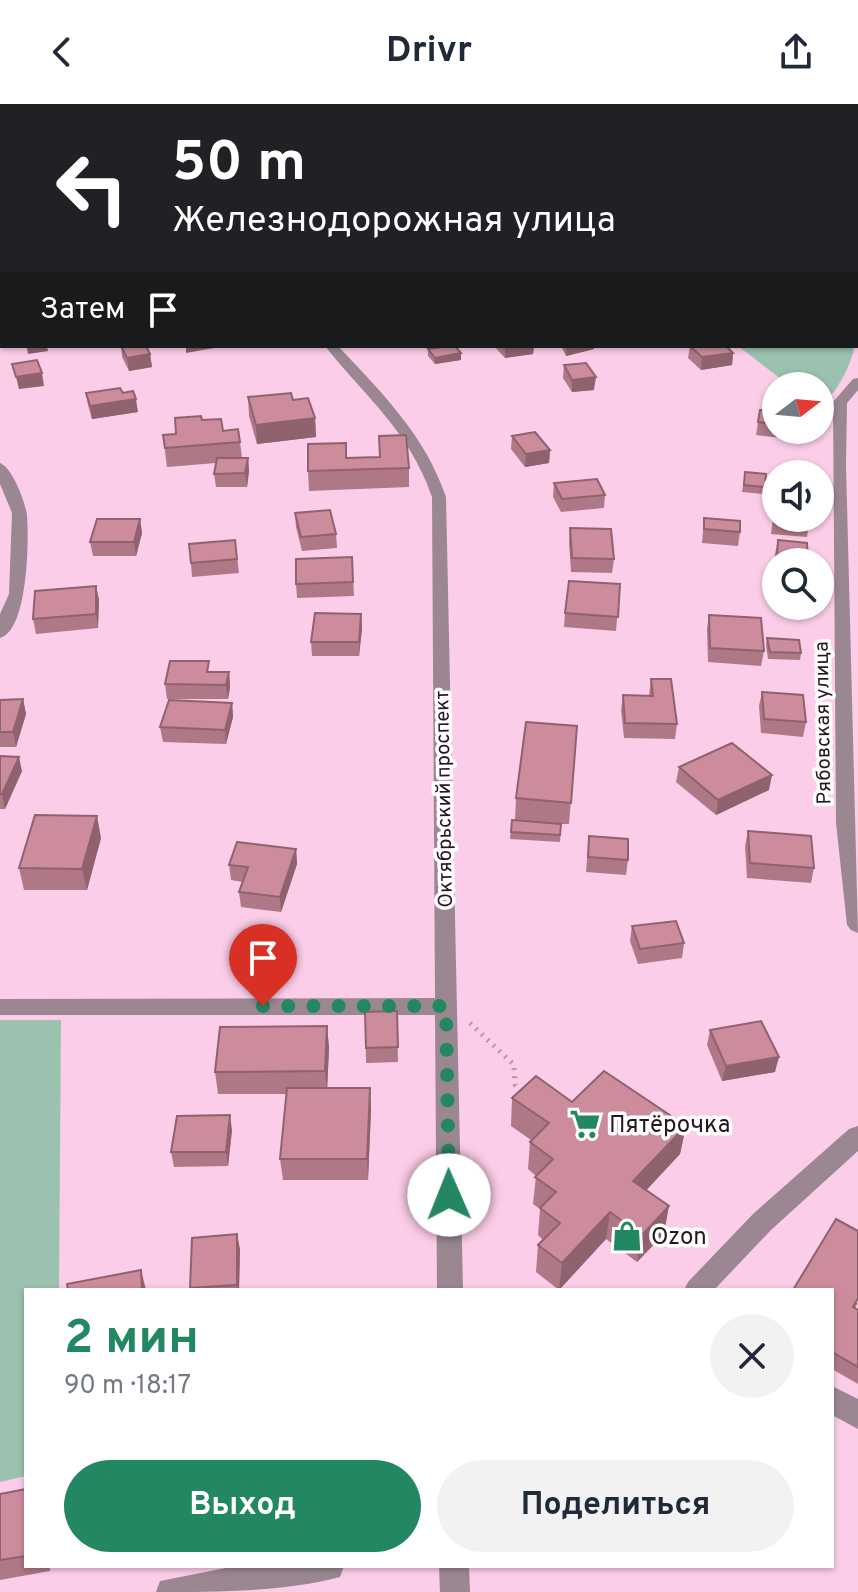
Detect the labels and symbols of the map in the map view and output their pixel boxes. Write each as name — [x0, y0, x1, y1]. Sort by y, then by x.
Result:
north arrow — [762, 372, 834, 444]
street label: Рябовская улица — [810, 641, 838, 805]
street label: Октябрьский проспект — [430, 690, 460, 908]
pin — [229, 924, 297, 1006]
supermarket icon: Пятёрочка — [568, 1107, 602, 1141]
place label: Пятёрочка — [609, 1111, 730, 1141]
position arrow — [407, 1153, 491, 1237]
shop icon: Ozon — [610, 1219, 644, 1253]
place label: Ozon — [651, 1223, 707, 1253]

